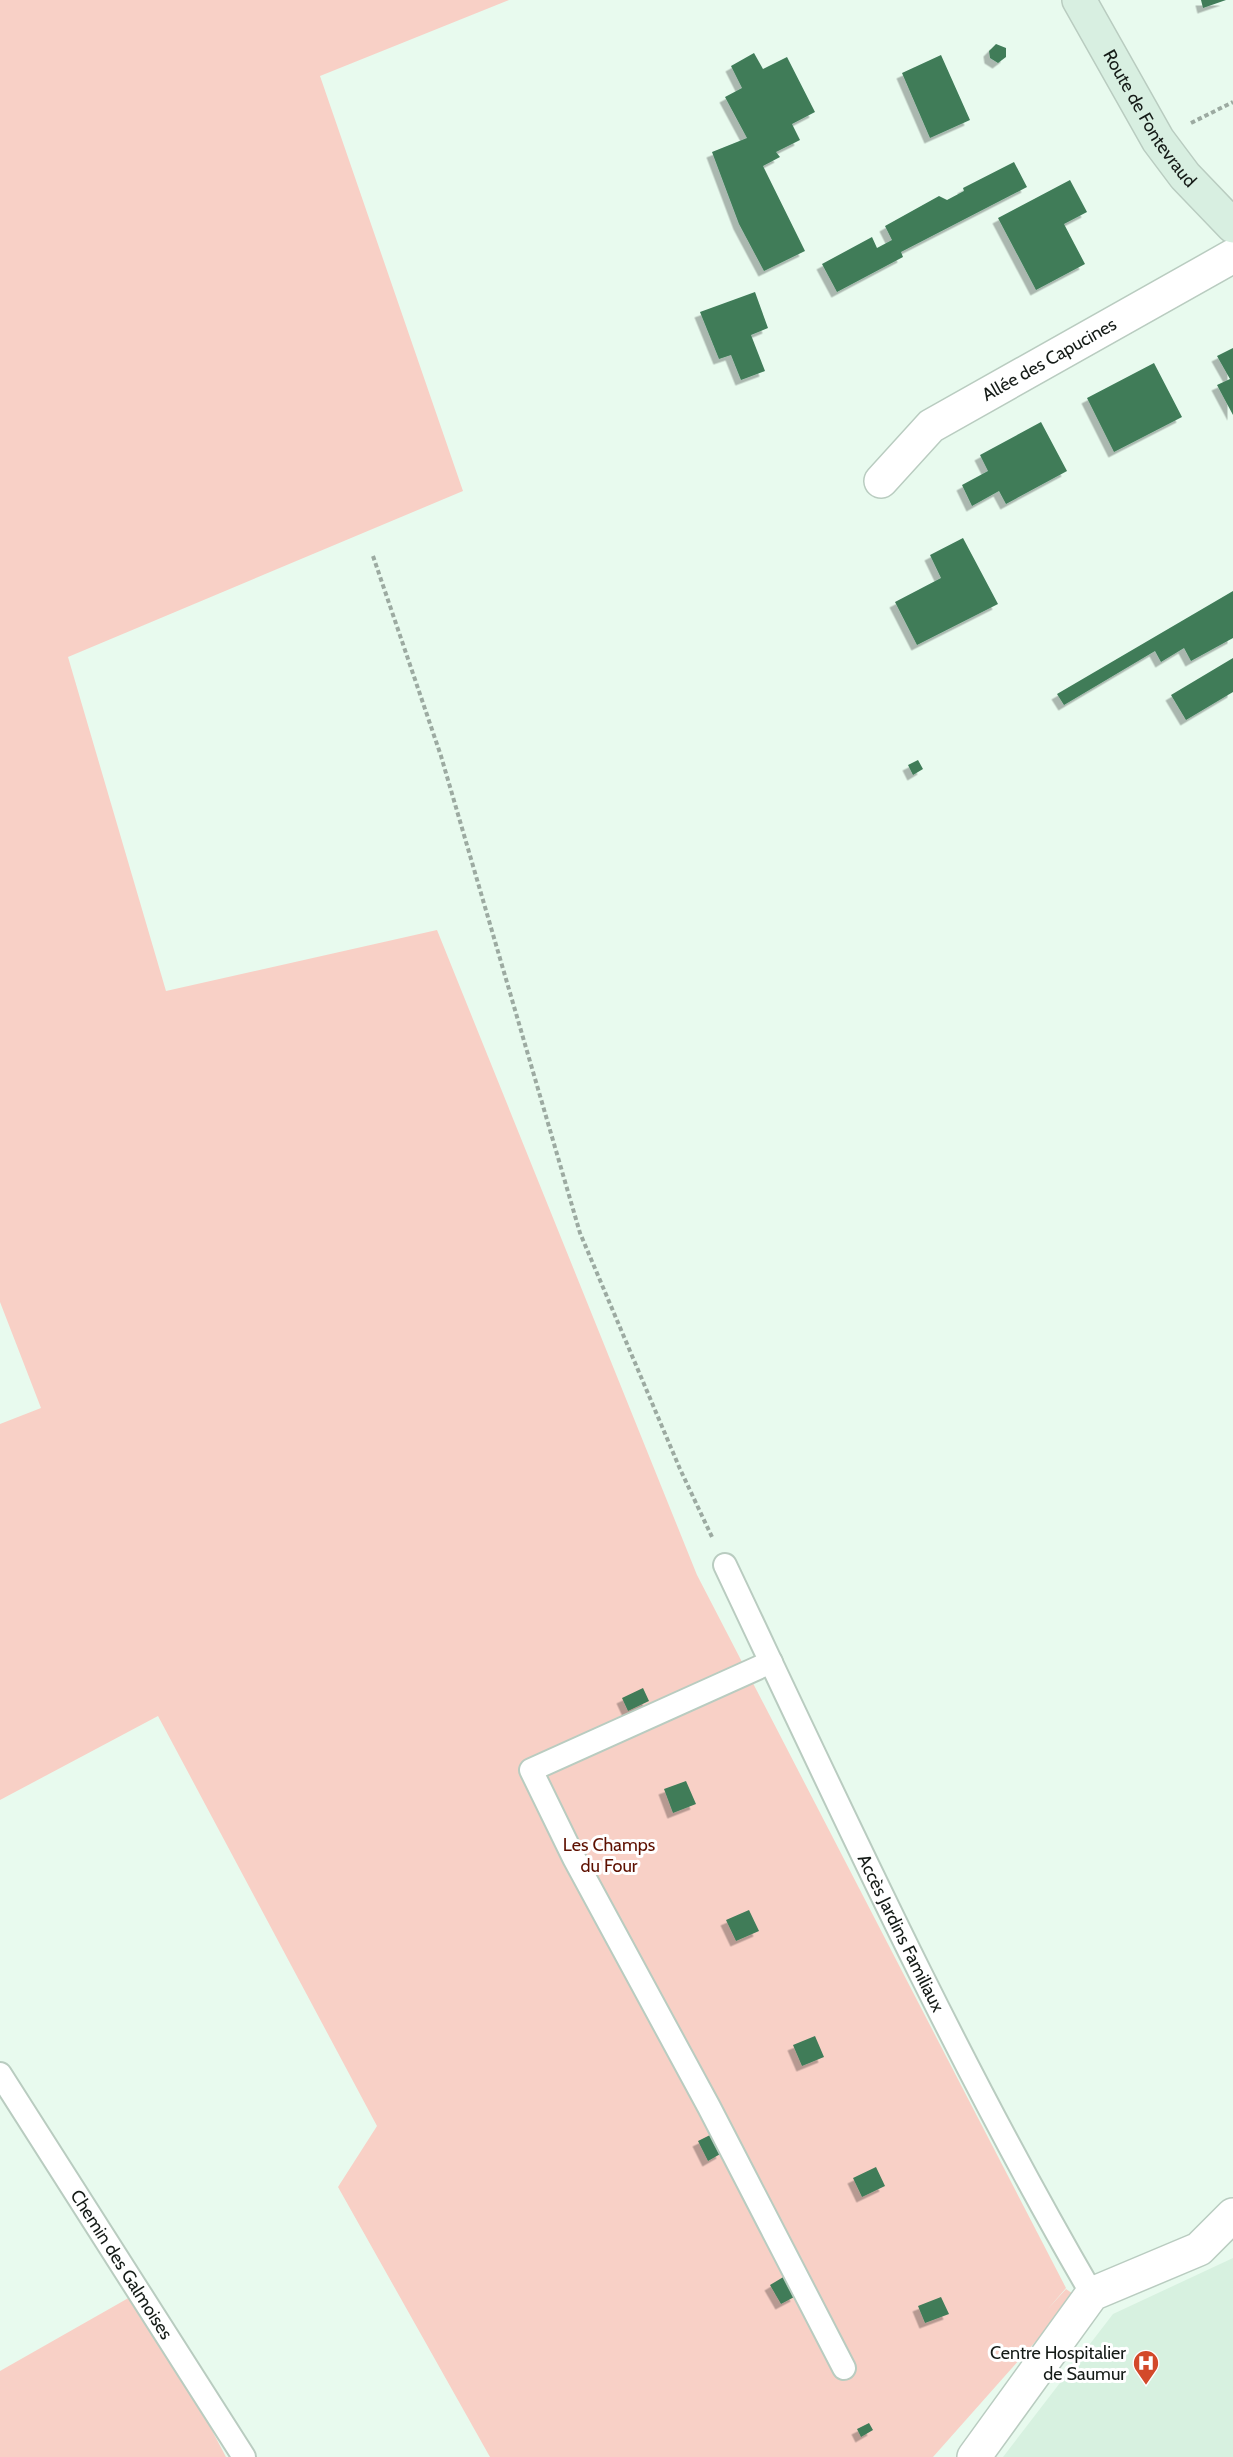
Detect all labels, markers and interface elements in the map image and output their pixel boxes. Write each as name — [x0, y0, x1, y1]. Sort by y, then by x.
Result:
street label: Route de Fontevraud — [1098, 46, 1201, 192]
street label: Allée des Capucines — [978, 313, 1120, 406]
park label: Les Champs du Four — [563, 1834, 655, 1877]
street label: Accès Jardins Familiaux — [853, 1851, 949, 2016]
street label: Chemin des Galmoises — [66, 2186, 177, 2344]
place label: Centre Hospitalier de Saumur — [990, 2342, 1126, 2385]
hospital icon: Centre Hospitalier de Saumur — [1131, 2348, 1161, 2386]

